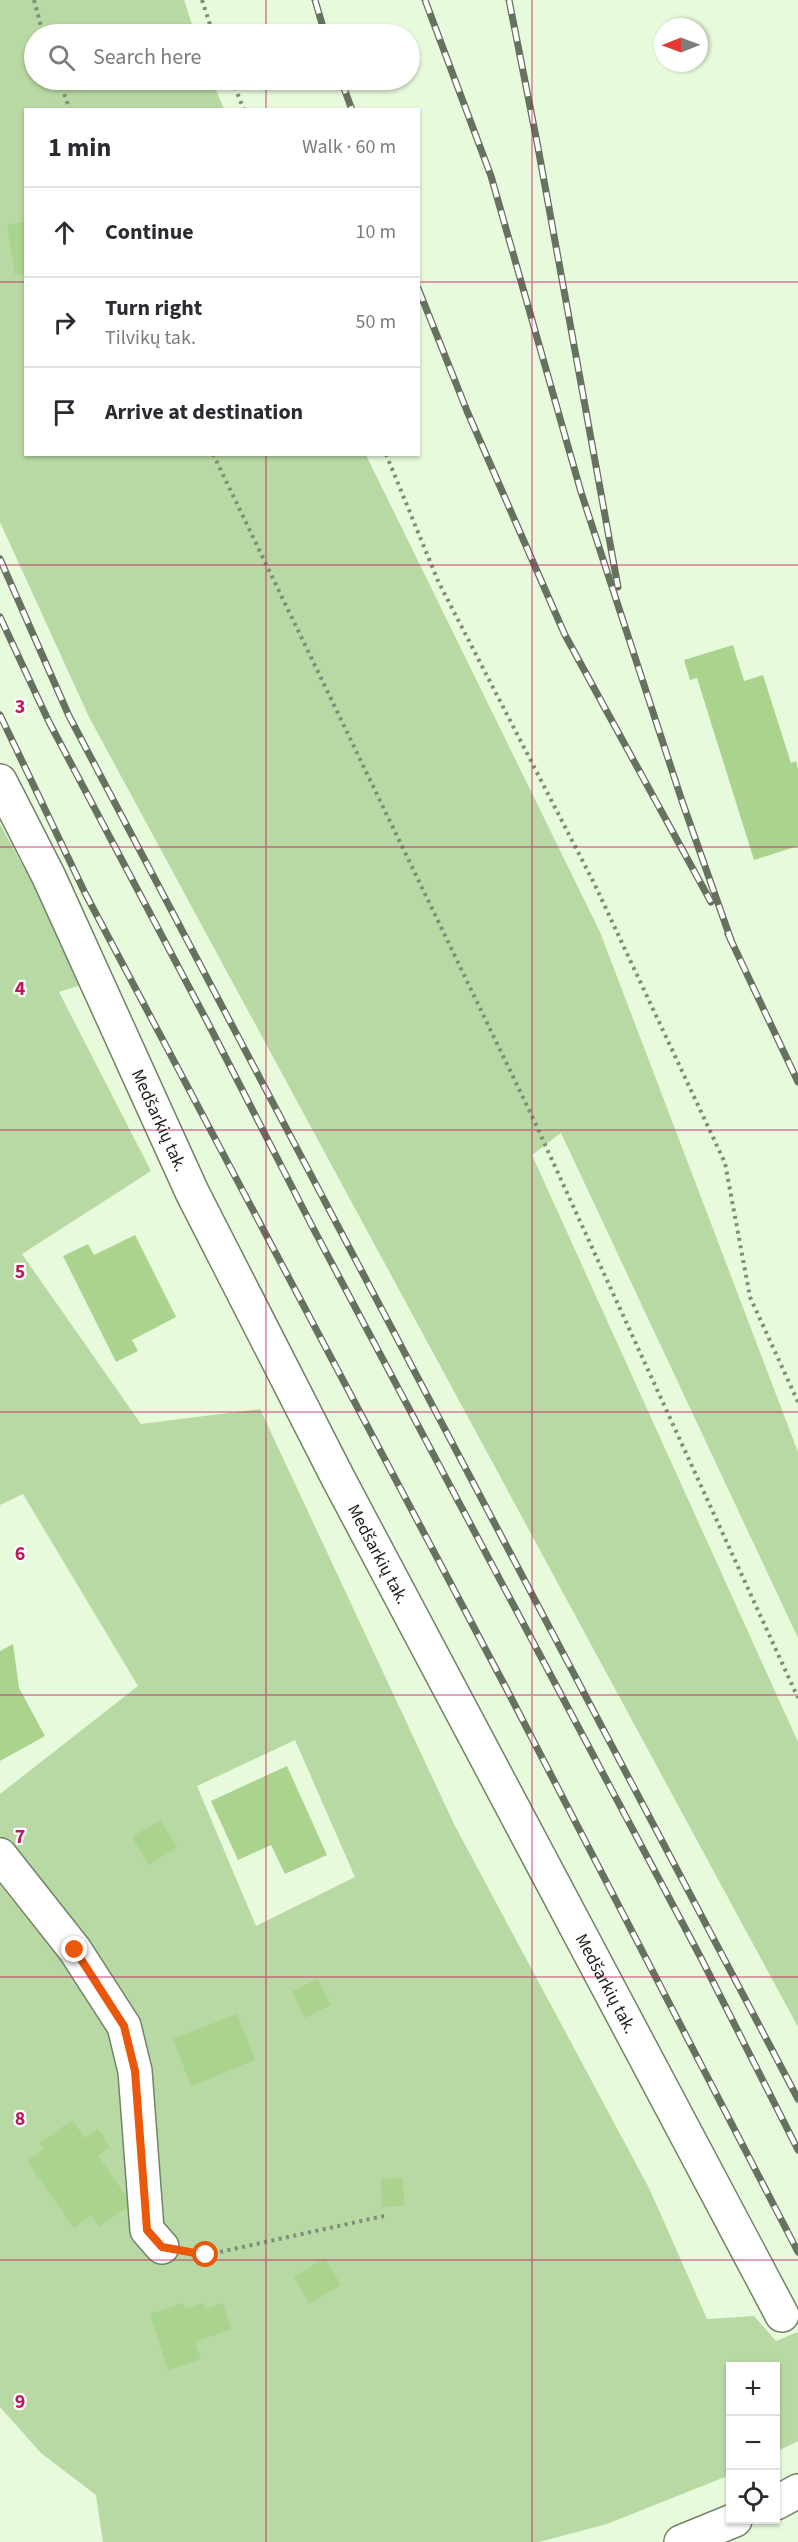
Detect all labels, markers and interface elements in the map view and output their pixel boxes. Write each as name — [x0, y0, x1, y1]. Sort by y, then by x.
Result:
north arrow — [654, 18, 708, 72]
search box — [24, 24, 420, 90]
icon: search — [45, 41, 78, 74]
text: Search here — [93, 41, 201, 73]
text: 1 min — [48, 129, 111, 166]
text: Walk · 60 m — [302, 133, 396, 161]
icon: ahead — [48, 216, 81, 249]
text: Continue — [105, 216, 194, 248]
text: 10 m — [356, 218, 396, 246]
text: Turn right — [105, 292, 202, 324]
icon: right — [48, 306, 81, 339]
text: 50 m — [356, 308, 396, 336]
text: Tilvikų tak. — [105, 324, 196, 352]
icon: arrive — [48, 396, 81, 429]
text: Arrive at destination — [105, 396, 303, 428]
text: 3 — [15, 693, 25, 721]
text: 4 — [15, 975, 26, 1003]
street label: Medšarkių tak. — [125, 1065, 194, 1176]
text: 5 — [15, 1258, 25, 1286]
street label: Medšarkių tak. — [342, 1500, 415, 1609]
text: 6 — [15, 1540, 25, 1568]
text: 7 — [15, 1823, 25, 1851]
street label: Medšarkių tak. — [569, 1929, 643, 2038]
route end — [61, 1936, 87, 1962]
text: 8 — [15, 2105, 25, 2133]
route start — [192, 2241, 218, 2267]
map controls — [726, 2362, 780, 2524]
button: + — [726, 2362, 780, 2416]
text: 9 — [15, 2388, 25, 2416]
button: − — [726, 2416, 780, 2470]
button: locate — [726, 2470, 780, 2524]

